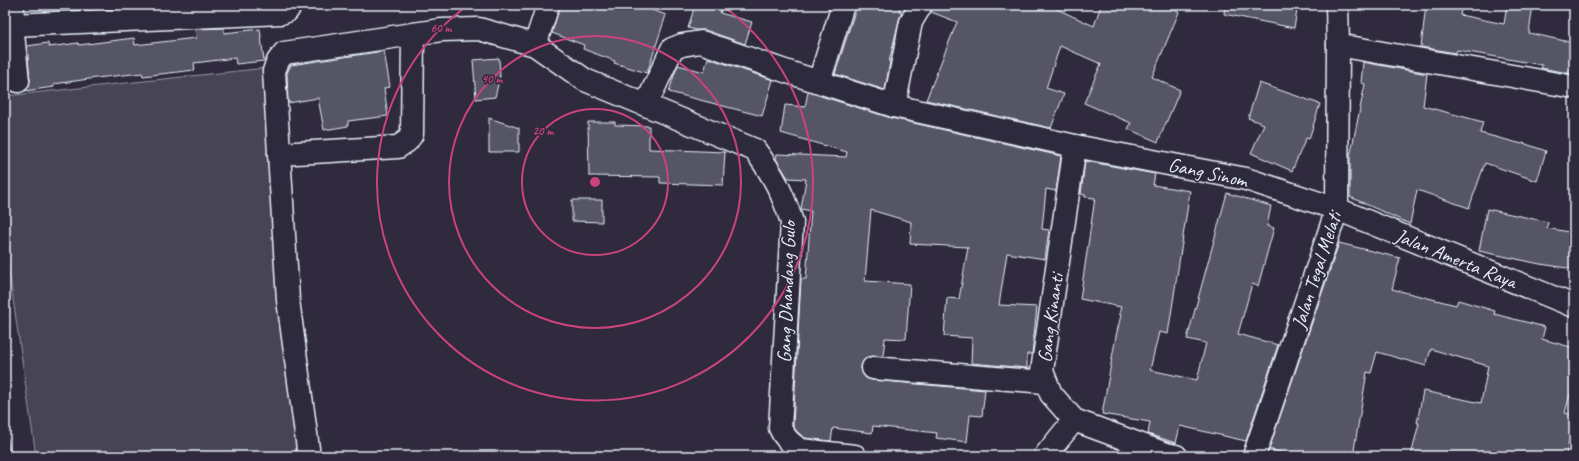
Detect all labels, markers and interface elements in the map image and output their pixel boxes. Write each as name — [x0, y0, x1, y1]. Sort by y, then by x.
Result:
text: 60 m — [431, 20, 453, 36]
text: 40 m — [482, 71, 503, 87]
text: 20 m — [533, 123, 554, 139]
street label: Gang Sinom — [1166, 152, 1251, 193]
centre of rings — [588, 175, 602, 189]
street label: Jalan Tegal Melati — [1286, 206, 1348, 333]
street label: Gang Dhandang Gulo — [772, 219, 802, 363]
street label: Jalan Amerta Raya — [1391, 222, 1522, 295]
street label: Gang Kinanti — [1032, 270, 1069, 364]

